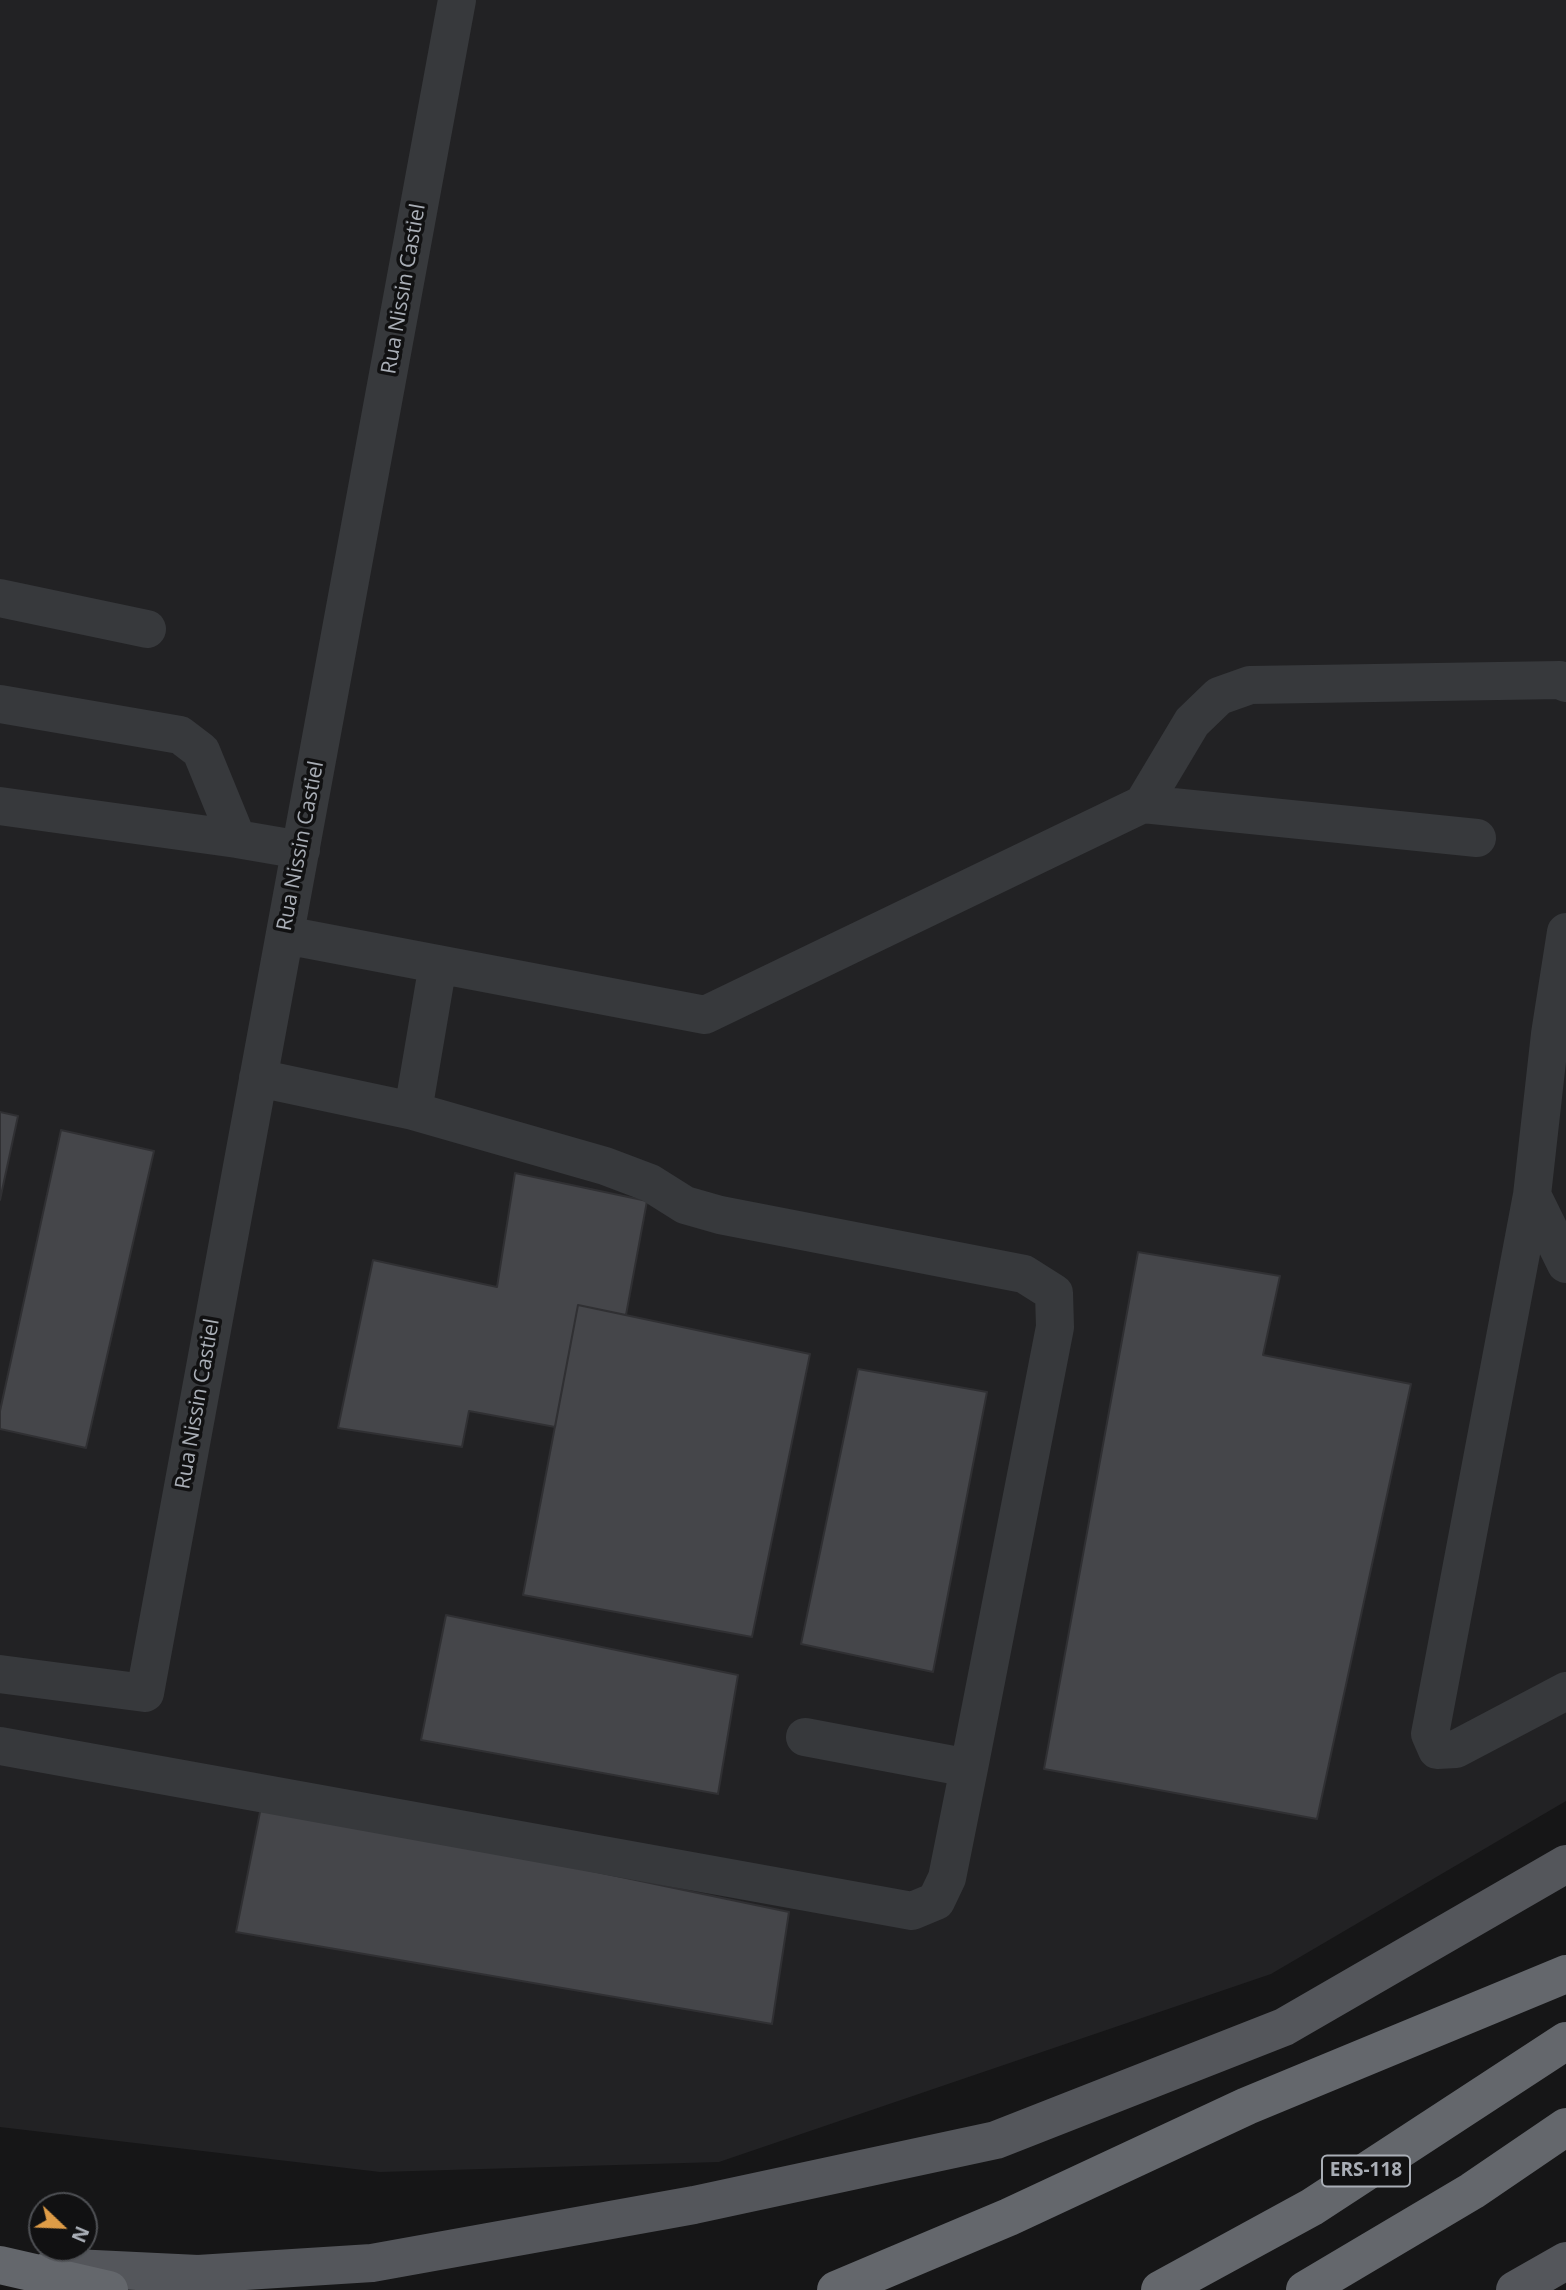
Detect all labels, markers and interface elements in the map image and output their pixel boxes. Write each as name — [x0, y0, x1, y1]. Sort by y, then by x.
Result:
street label: Rua Nissin Castiel — [377, 202, 431, 376]
street label: Rua Nissin Castiel — [272, 759, 330, 933]
street label: Rua Nissin Castiel — [171, 1317, 225, 1491]
road number: ERS-118 — [1322, 2156, 1410, 2186]
north arrow — [28, 2192, 98, 2262]
text: N — [66, 2222, 95, 2247]

